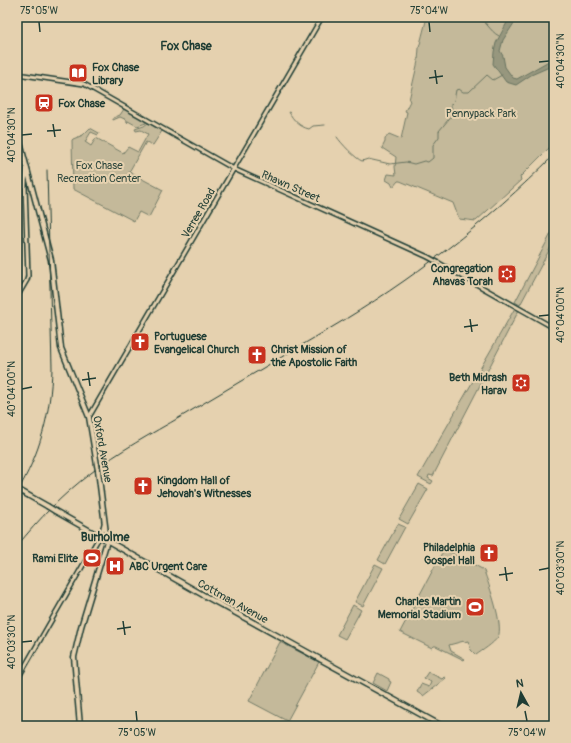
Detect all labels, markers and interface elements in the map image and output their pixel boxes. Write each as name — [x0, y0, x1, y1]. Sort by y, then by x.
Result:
text: 75°05'W — [20, 5, 58, 17]
text: 75°04'W — [410, 5, 449, 17]
text: 40°04'30"N — [555, 33, 567, 88]
district label: Fox Chase — [160, 39, 213, 54]
place label: Fox Chase Library — [92, 61, 140, 87]
library icon: Fox Chase Library — [67, 62, 89, 84]
station icon: Fox Chase — [33, 92, 55, 114]
place label: Fox Chase — [58, 97, 106, 110]
text: 40°04'30"N — [6, 107, 18, 162]
park label: Pennypack Park — [446, 107, 517, 120]
park label: Fox Chase Recreation Center — [57, 159, 141, 185]
street label: Rhawn Street — [260, 168, 323, 205]
street label: Verree Road — [179, 186, 218, 241]
place label: Congregation Ahavas Torah — [431, 262, 493, 288]
synagogue icon: Congregation Ahavas Torah — [496, 263, 518, 285]
text: 40°04'00"N — [555, 287, 567, 343]
place label: Portuguese Evangelical Church — [154, 330, 239, 356]
church icon: Portuguese Evangelical Church — [129, 331, 151, 353]
place label: Christ Mission of the Apostolic Faith — [270, 343, 357, 369]
church icon: Christ Mission of the Apostolic Faith — [246, 344, 268, 366]
text: 40°04'00"N — [6, 361, 18, 417]
place label: Beth Midrash Harav — [449, 371, 507, 397]
synagogue icon: Beth Midrash Harav — [510, 372, 532, 394]
street label: Oxford Avenue — [90, 415, 115, 484]
place label: Kingdom Hall of Jehovah's Witnesses — [157, 474, 251, 500]
church icon: Kingdom Hall of Jehovah's Witnesses — [132, 475, 154, 497]
district label: Burholme — [81, 530, 130, 545]
text: 40°03'30"N — [555, 540, 567, 595]
place label: Philadelphia Gospel Hall — [423, 541, 475, 567]
church icon: Philadelphia Gospel Hall — [478, 542, 500, 564]
sports icon: Rami Elite — [81, 547, 103, 569]
place label: Rami Elite — [32, 552, 79, 565]
hospital icon: ABC Urgent Care — [104, 555, 126, 577]
place label: ABC Urgent Care — [129, 560, 208, 573]
street label: Cottman Avenue — [195, 577, 271, 626]
place label: Charles Martin Memorial Stadium — [378, 595, 461, 621]
sports icon: Charles Martin Memorial Stadium — [464, 596, 486, 618]
text: 40°03'30"N — [6, 614, 18, 669]
north arrow — [501, 673, 541, 713]
text: N — [515, 677, 525, 691]
text: 75°05'W — [118, 727, 156, 739]
text: 75°04'W — [508, 727, 547, 739]

